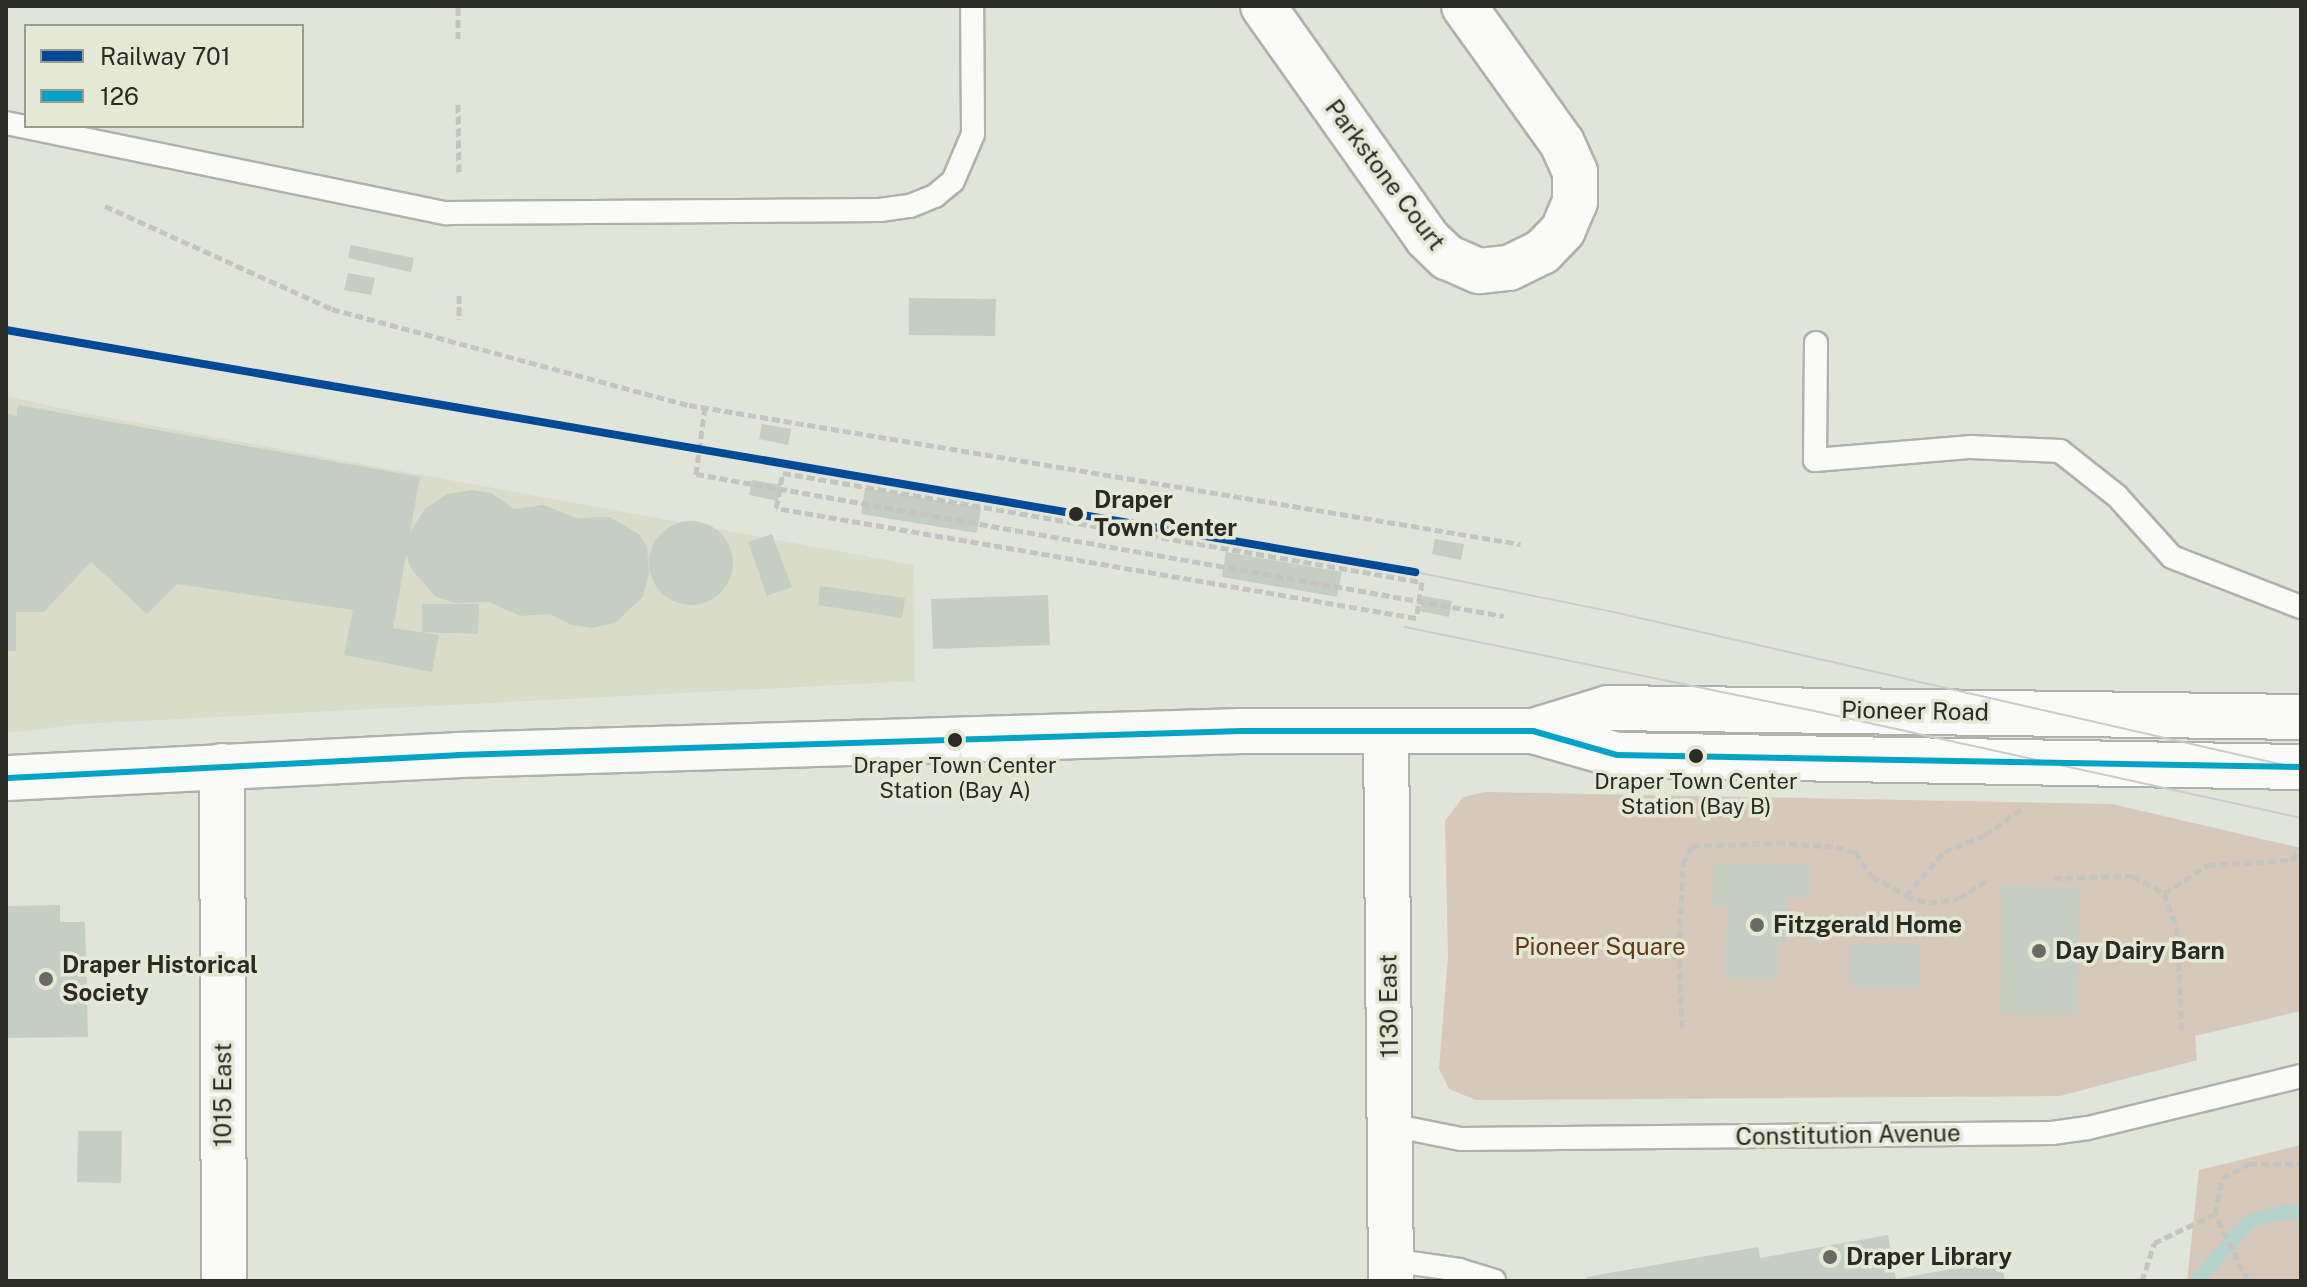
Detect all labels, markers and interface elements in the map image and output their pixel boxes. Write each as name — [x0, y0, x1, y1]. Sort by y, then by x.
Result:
legend — [24, 24, 304, 128]
text: Railway 701 — [100, 42, 230, 70]
text: 126 — [100, 82, 139, 110]
street label: Parkstone Court — [1319, 94, 1451, 256]
place label: Draper Town Center — [1094, 486, 1237, 542]
marker: Draper Town Center — [1065, 503, 1087, 525]
street label: Pioneer Road — [1841, 695, 1989, 727]
marker: Draper Town Center Station (Bay A) — [947, 732, 963, 748]
marker: Draper Town Center Station (Bay B) — [1688, 748, 1704, 764]
place label: Draper Town Center Station (Bay A) — [853, 752, 1057, 804]
place label: Draper Town Center Station (Bay B) — [1594, 768, 1798, 820]
place label: Fitzgerald Home — [1773, 911, 1962, 939]
marker: Fitzgerald Home — [1748, 916, 1766, 934]
park label: Pioneer Square — [1514, 933, 1686, 961]
place label: Day Dairy Barn — [2055, 937, 2225, 965]
marker: Day Dairy Barn — [2030, 942, 2048, 960]
place label: Draper Historical Society — [62, 951, 258, 1007]
street label: 1130 East — [1374, 954, 1404, 1058]
marker: Draper Historical Society — [37, 970, 55, 988]
street label: 1015 East — [209, 1043, 237, 1147]
street label: Constitution Avenue — [1735, 1119, 1961, 1151]
place label: Draper Library — [1846, 1243, 2012, 1271]
marker: Draper Library — [1821, 1248, 1839, 1266]

